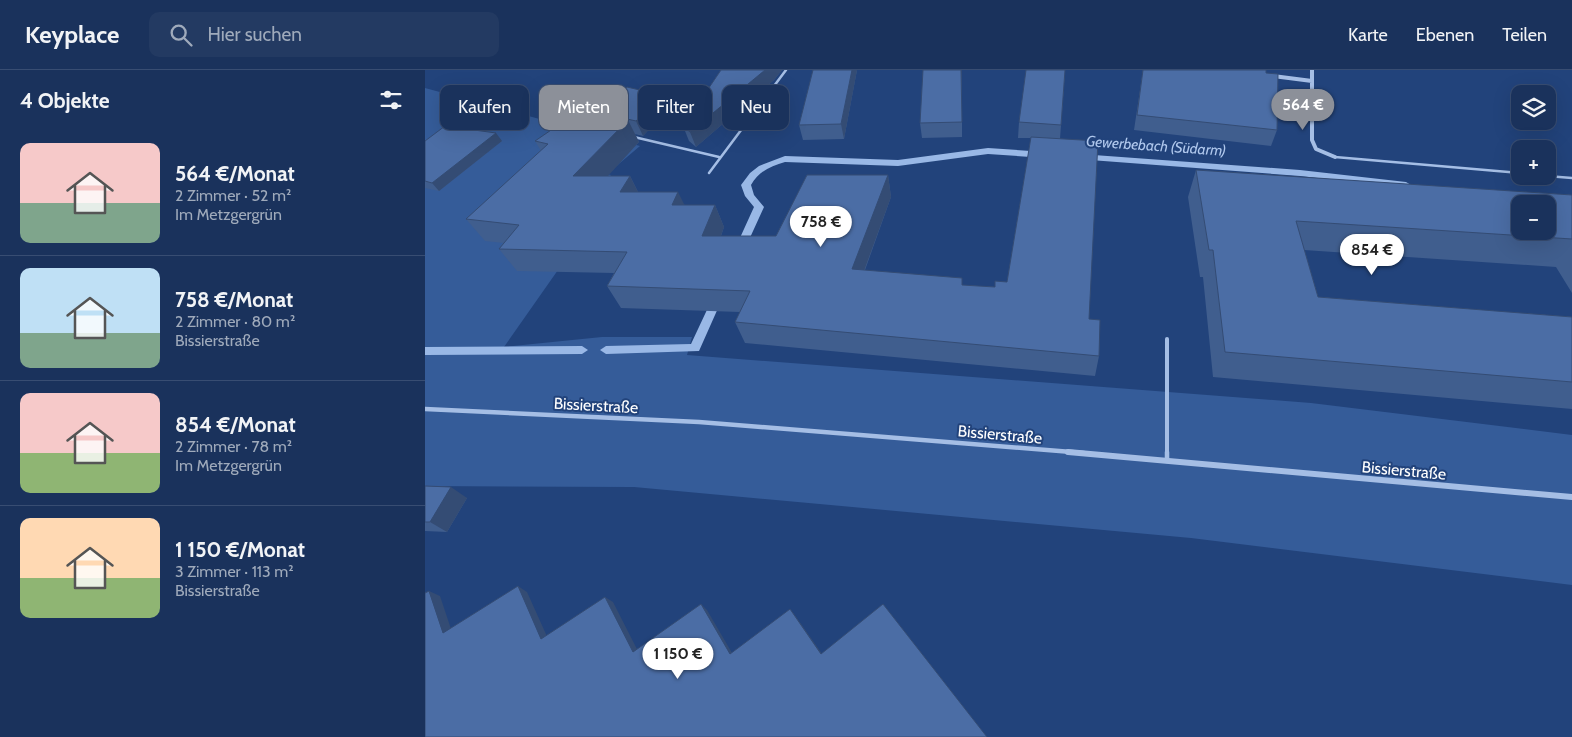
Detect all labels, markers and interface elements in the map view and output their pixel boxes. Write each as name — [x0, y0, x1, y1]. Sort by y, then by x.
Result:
search box — [149, 12, 499, 57]
text: Keyplace — [25, 20, 119, 49]
icon: search — [167, 21, 195, 49]
text: Hier suchen — [207, 23, 302, 46]
text: Karte — [1348, 24, 1388, 46]
text: Ebenen — [1416, 24, 1474, 46]
text: Teilen — [1502, 24, 1547, 46]
chip: Kaufen — [440, 85, 529, 130]
chip: Mieten — [539, 85, 628, 130]
chip: Filter — [638, 85, 712, 130]
chip: Neu — [722, 85, 789, 130]
map controls — [1511, 85, 1556, 240]
button: layers — [1511, 85, 1556, 130]
icon: filters — [377, 86, 405, 114]
text: 4 Objekte — [20, 88, 110, 113]
pin: 564 € — [1268, 88, 1338, 131]
text: 564 € — [1282, 95, 1324, 114]
water label: Gewerbebach (Südarm) — [1085, 132, 1227, 160]
button: + — [1511, 140, 1556, 185]
text: 564 €/Monat — [175, 161, 295, 186]
icon: home — [60, 163, 120, 223]
text: 2 Zimmer · 52 m² — [175, 186, 291, 205]
button: − — [1511, 195, 1556, 240]
text: Im Metzgergrün — [175, 205, 282, 224]
pin: 758 € — [786, 206, 856, 248]
text: 758 € — [801, 212, 841, 231]
pin: 854 € — [1337, 234, 1407, 276]
text: 854 € — [1351, 240, 1393, 259]
text: 758 €/Monat — [175, 287, 293, 312]
icon: home — [60, 288, 120, 348]
text: 2 Zimmer · 80 m² — [175, 312, 295, 331]
text: Bissierstraße — [175, 331, 260, 350]
street label: Bissierstraße — [553, 394, 639, 417]
text: 854 €/Monat — [175, 412, 296, 437]
icon: home — [60, 413, 120, 473]
street label: Bissierstraße — [957, 421, 1043, 448]
text: 2 Zimmer · 78 m² — [175, 437, 292, 456]
text: Im Metzgergrün — [175, 456, 282, 475]
street label: Bissierstraße — [1361, 457, 1447, 484]
text: 1 150 €/Monat — [175, 537, 305, 562]
icon: home — [60, 538, 120, 598]
text: 3 Zimmer · 113 m² — [175, 562, 294, 581]
text: Bissierstraße — [175, 581, 260, 600]
pin: 1 150 € — [632, 638, 724, 680]
text: 1 150 € — [653, 644, 703, 663]

